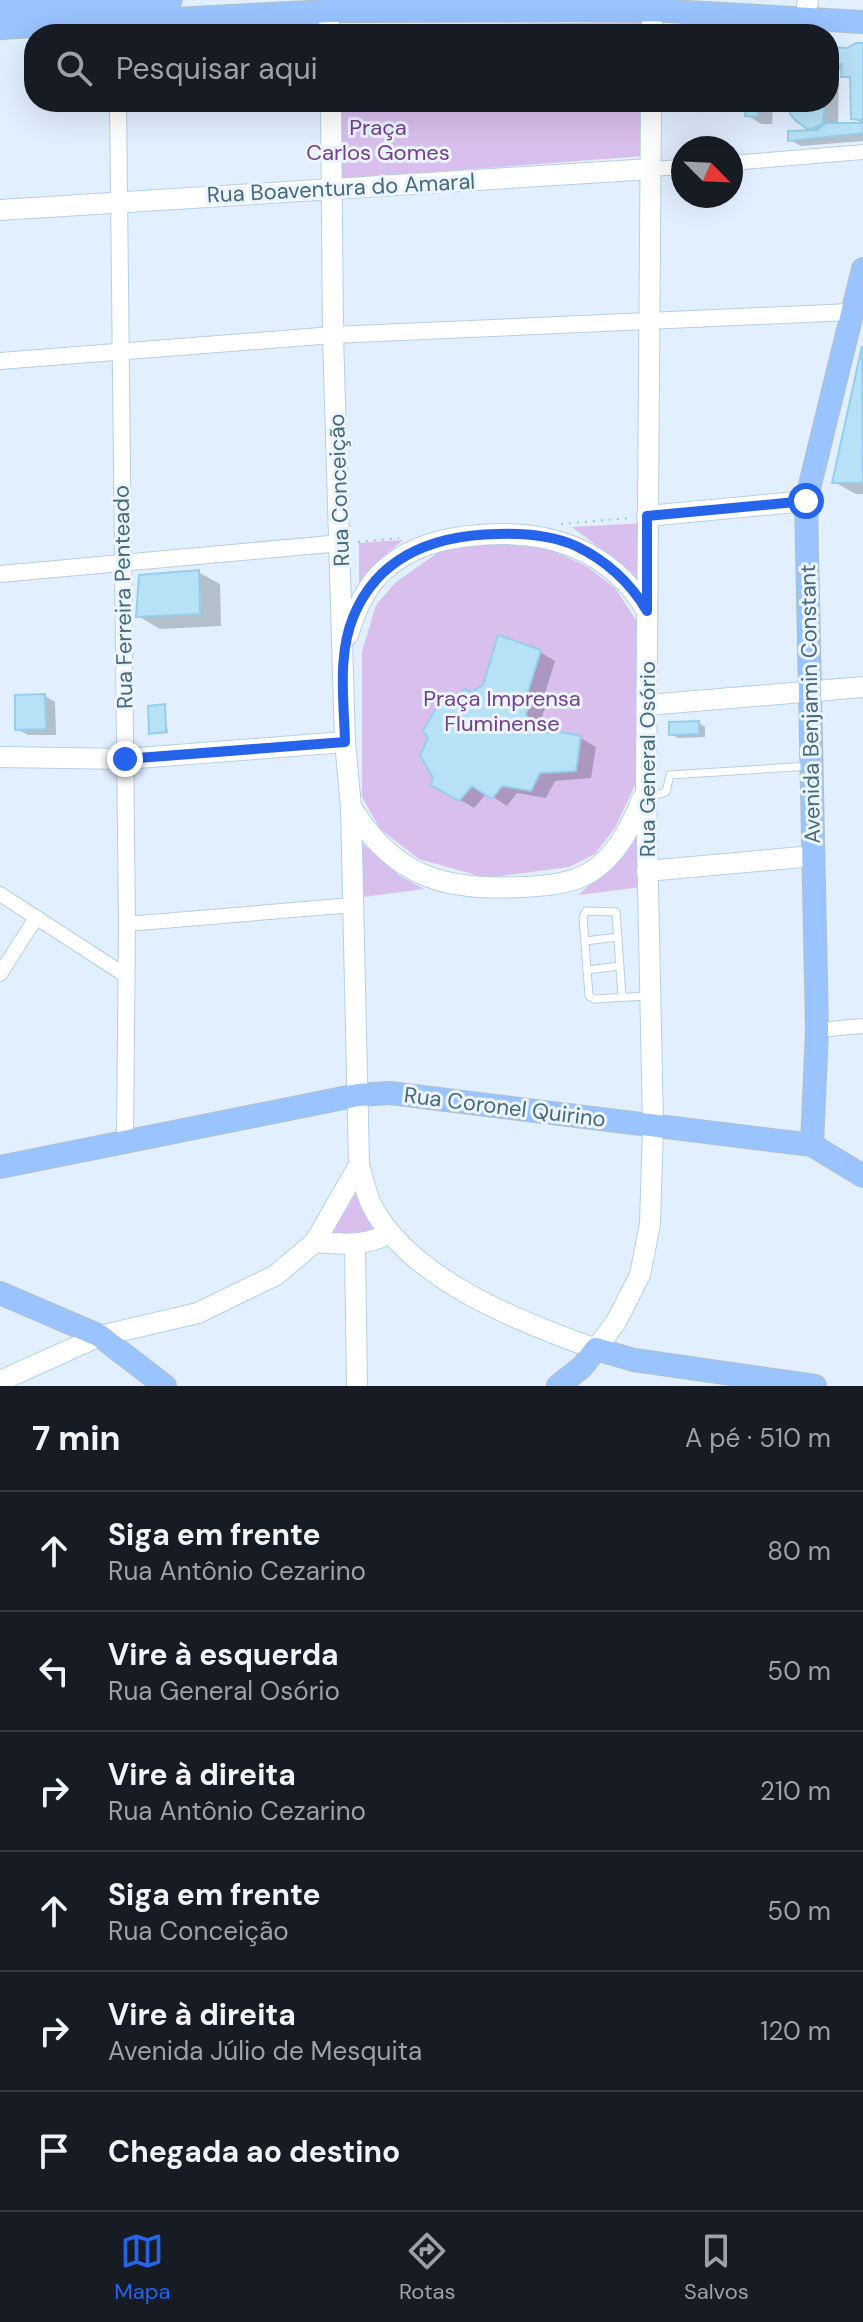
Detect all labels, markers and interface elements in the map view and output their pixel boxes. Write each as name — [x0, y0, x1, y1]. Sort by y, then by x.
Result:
search box — [24, 24, 839, 112]
icon: search — [52, 46, 96, 90]
text: Pesquisar aqui — [116, 49, 318, 88]
park label: Praça Carlos Gomes — [306, 113, 450, 167]
north arrow — [671, 136, 743, 208]
street label: Rua Boaventura do Amaral — [206, 166, 476, 210]
street label: Rua Conceição — [322, 413, 356, 567]
route start — [788, 483, 824, 519]
street label: Rua Ferreira Penteado — [107, 485, 139, 709]
street label: Avenida Benjamin Constant — [793, 564, 827, 844]
street label: Rua General Osório — [633, 661, 662, 857]
park label: Praça Imprensa Fluminense — [423, 684, 581, 738]
route end — [107, 741, 143, 777]
street label: Rua Coronel Quirino — [402, 1080, 608, 1134]
text: 7 min — [32, 1416, 121, 1461]
text: A pé · 510 m — [685, 1421, 831, 1455]
text: Siga em frente — [108, 1515, 321, 1554]
icon: ahead — [32, 1529, 76, 1573]
text: 80 m — [767, 1534, 831, 1568]
text: Rua Antônio Cezarino — [108, 1554, 366, 1588]
text: Vire à esquerda — [108, 1635, 339, 1674]
icon: left — [32, 1649, 76, 1693]
text: 50 m — [767, 1654, 831, 1688]
text: Rua General Osório — [108, 1674, 340, 1708]
text: Vire à direita — [108, 1755, 296, 1794]
icon: right — [32, 1769, 76, 1813]
text: 210 m — [760, 1774, 831, 1808]
text: Rua Antônio Cezarino — [108, 1794, 366, 1828]
text: Siga em frente — [108, 1875, 321, 1914]
icon: ahead — [32, 1889, 76, 1933]
text: 50 m — [767, 1894, 831, 1928]
text: Rua Conceição — [108, 1914, 289, 1948]
text: Vire à direita — [108, 1995, 296, 2034]
icon: right — [32, 2009, 76, 2053]
text: 120 m — [760, 2014, 831, 2048]
text: Avenida Júlio de Mesquita — [108, 2034, 422, 2068]
icon: arrive — [32, 2129, 76, 2173]
text: Chegada ao destino — [108, 2132, 400, 2171]
tab: Mapa — [114, 2229, 170, 2306]
tab: Rotas — [399, 2229, 456, 2306]
tab: Salvos — [684, 2229, 749, 2306]

